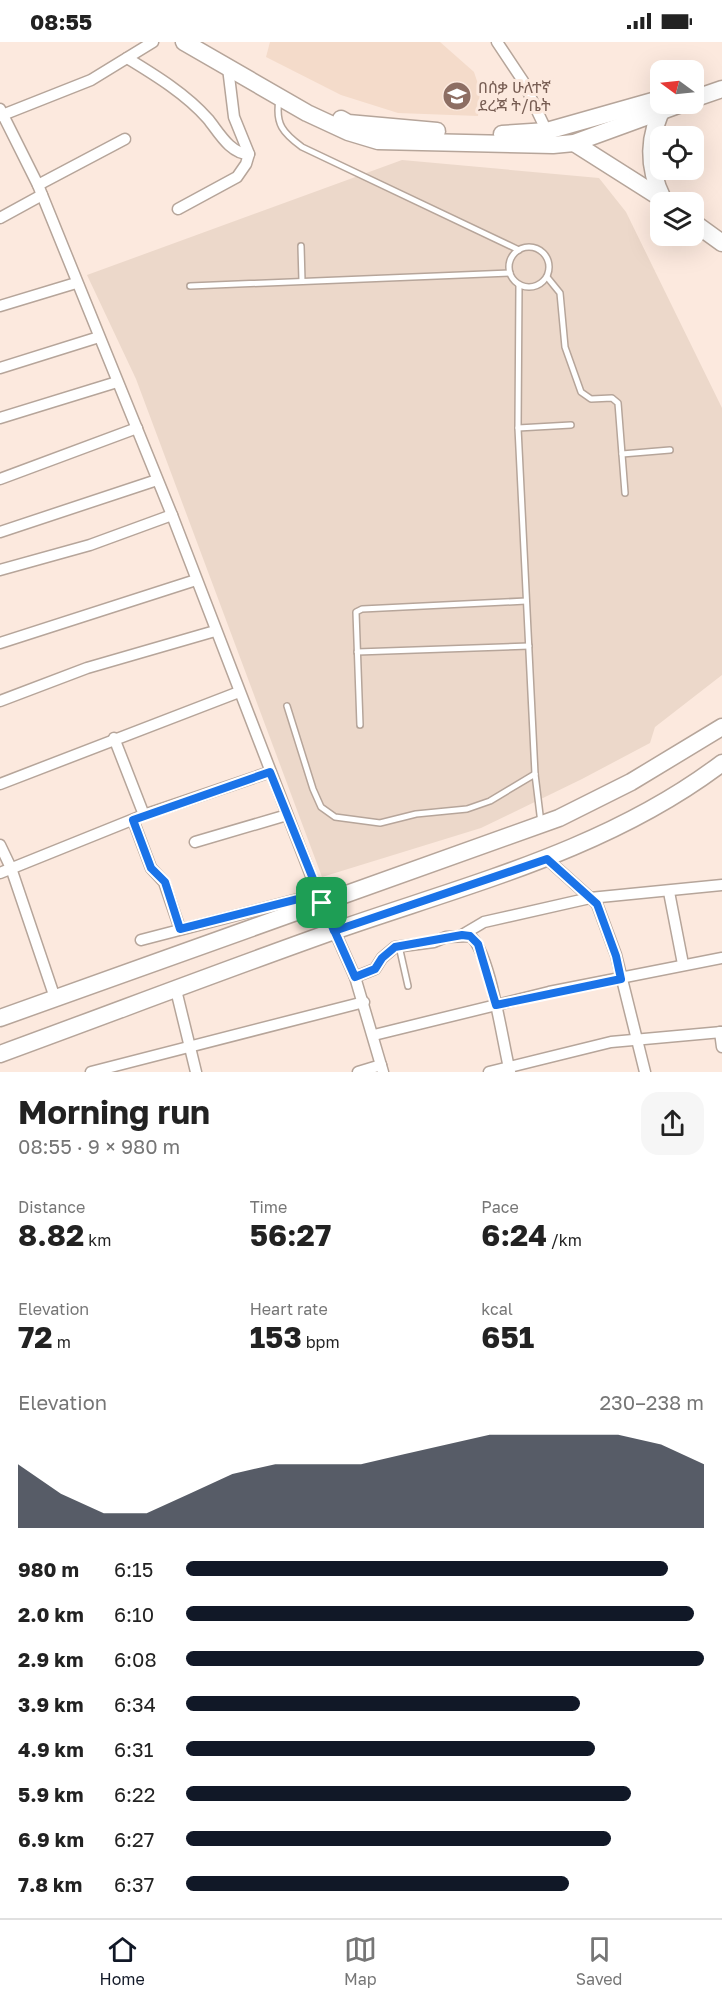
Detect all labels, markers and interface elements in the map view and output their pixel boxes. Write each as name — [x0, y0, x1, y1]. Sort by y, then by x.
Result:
text: 08:55 — [30, 8, 92, 35]
north arrow — [650, 60, 704, 114]
map controls — [650, 60, 704, 246]
place label: በሰቃ ሁለተኛ ደረጃ ት/ቤት — [478, 77, 551, 115]
school or university icon: በሰቃ ሁለተኛ ደረጃ ት/ቤት — [441, 80, 473, 112]
button: locate — [650, 126, 704, 180]
button: layers — [650, 192, 704, 246]
pin — [296, 877, 347, 928]
icon: arrive — [305, 886, 338, 919]
text: Morning run — [18, 1092, 210, 1131]
button: share — [641, 1092, 704, 1155]
text: 08:55 · 9 × 980 m — [18, 1134, 180, 1158]
text: Distance — [18, 1197, 85, 1217]
text: Time — [250, 1197, 287, 1217]
text: Pace — [481, 1197, 519, 1217]
text: 8.82 — [18, 1217, 84, 1253]
text: 56:27 — [250, 1217, 331, 1253]
text: 6:24 — [481, 1217, 547, 1253]
text: km — [84, 1230, 112, 1250]
text: /km — [547, 1230, 582, 1250]
text: Elevation — [18, 1299, 89, 1319]
text: Heart rate — [250, 1299, 328, 1319]
text: kcal — [481, 1299, 513, 1319]
text: 72 — [18, 1319, 53, 1355]
text: 153 — [250, 1319, 302, 1355]
text: 651 — [481, 1319, 534, 1355]
text: m — [53, 1332, 71, 1352]
text: bpm — [302, 1332, 340, 1352]
text: Elevation — [18, 1390, 107, 1414]
text: 230–238 m — [600, 1390, 704, 1414]
text: 980 m — [18, 1557, 79, 1581]
text: 6:15 — [114, 1557, 153, 1581]
text: 2.0 km — [18, 1602, 84, 1626]
text: 6:10 — [114, 1602, 154, 1626]
text: 2.9 km — [18, 1647, 83, 1671]
text: 6:08 — [114, 1647, 157, 1671]
text: 3.9 km — [18, 1692, 83, 1716]
text: 6:34 — [114, 1692, 156, 1716]
text: 4.9 km — [18, 1737, 84, 1761]
text: 6:31 — [114, 1737, 154, 1761]
text: 5.9 km — [18, 1782, 83, 1806]
text: 6:22 — [114, 1782, 155, 1806]
text: 6.9 km — [18, 1827, 84, 1851]
text: 6:27 — [114, 1827, 154, 1851]
text: 7.8 km — [18, 1872, 82, 1896]
text: 6:37 — [114, 1872, 154, 1896]
tab: Home — [100, 1933, 145, 1989]
tab: Map — [344, 1933, 377, 1989]
tab: Saved — [576, 1933, 622, 1989]

